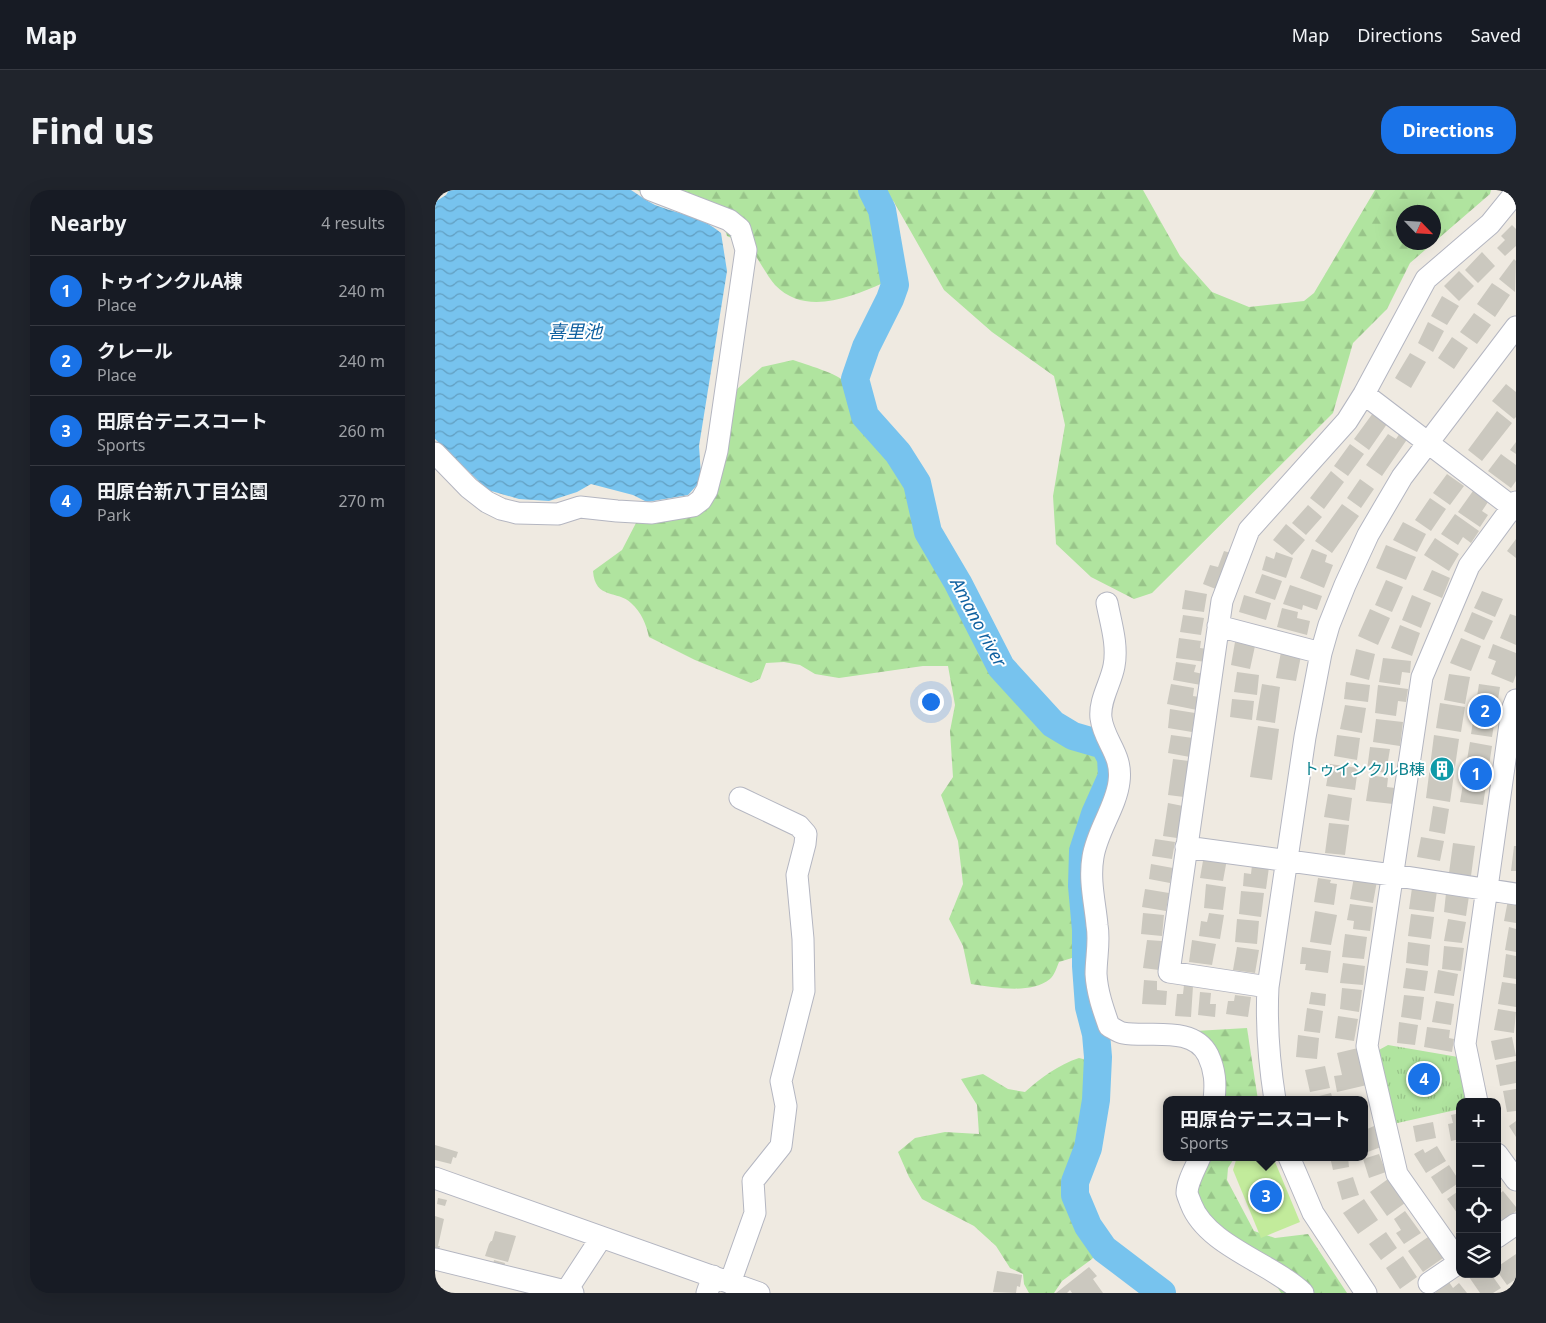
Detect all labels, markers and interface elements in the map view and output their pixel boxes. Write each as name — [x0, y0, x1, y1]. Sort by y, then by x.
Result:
text: Map — [25, 18, 77, 51]
text: Map — [1292, 23, 1329, 47]
text: Directions — [1357, 23, 1443, 47]
text: Saved — [1471, 23, 1521, 47]
button: Directions — [1381, 106, 1516, 154]
text: Find us — [30, 107, 154, 154]
north arrow — [1396, 205, 1441, 250]
text: Nearby — [50, 209, 126, 237]
text: 4 results — [321, 212, 385, 234]
text: トゥインクルA棟 — [97, 268, 243, 294]
text: 1 — [61, 280, 71, 302]
text: 240 m — [338, 280, 385, 302]
text: Place — [97, 294, 137, 316]
water label: 喜里池 — [548, 319, 604, 343]
text: クレール — [97, 338, 173, 364]
text: 2 — [61, 350, 71, 372]
text: 240 m — [338, 350, 385, 372]
text: Place — [97, 364, 137, 386]
text: 田原台テニスコート — [97, 408, 268, 434]
text: 3 — [61, 420, 71, 442]
text: 260 m — [338, 420, 385, 442]
text: Sports — [97, 434, 145, 456]
text: 田原台新八丁目公園 — [97, 478, 268, 504]
text: 4 — [61, 490, 71, 512]
text: 270 m — [338, 490, 385, 512]
text: Park — [97, 504, 131, 526]
water label: Amano river — [945, 571, 1013, 671]
your location — [918, 689, 944, 715]
pin: 2 — [1469, 692, 1501, 730]
pin: 1 — [1460, 755, 1492, 793]
building icon: トゥインクルB棟 — [1429, 756, 1455, 782]
place label: トゥインクルB棟 — [1303, 758, 1425, 780]
pin: 4 — [1408, 1060, 1440, 1098]
popup — [1163, 1096, 1368, 1161]
map controls — [1456, 1098, 1501, 1278]
button: + — [1456, 1098, 1501, 1143]
text: 田原台テニスコート — [1180, 1106, 1351, 1132]
text: Sports — [1180, 1132, 1228, 1154]
button: − — [1456, 1143, 1501, 1188]
pin: 3 — [1250, 1177, 1282, 1215]
button: locate — [1456, 1188, 1501, 1233]
button: layers — [1456, 1233, 1501, 1278]

